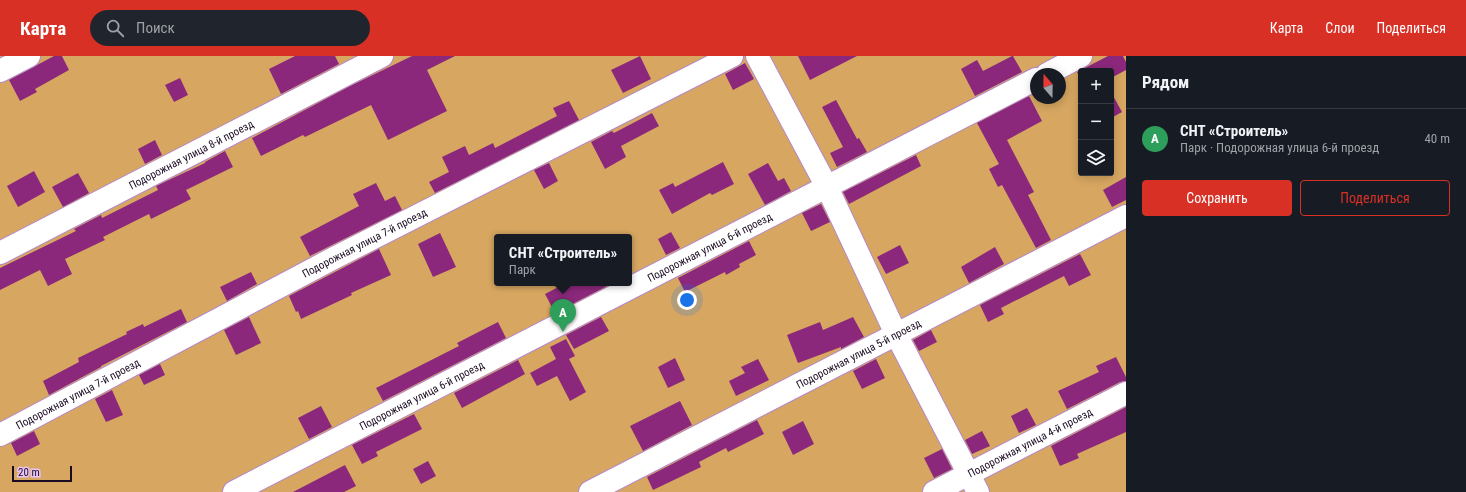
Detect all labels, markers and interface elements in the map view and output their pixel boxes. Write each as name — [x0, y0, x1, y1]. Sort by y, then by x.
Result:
search box — [90, 10, 370, 46]
text: Карта — [20, 17, 66, 40]
icon: search — [104, 17, 126, 39]
text: Поиск — [136, 19, 175, 37]
text: Карта — [1270, 20, 1303, 36]
text: Слои — [1325, 20, 1355, 36]
text: Поделиться — [1377, 20, 1446, 36]
north arrow — [1030, 68, 1066, 104]
map controls — [1078, 68, 1114, 176]
button: + — [1078, 68, 1114, 104]
text: Рядом — [1142, 72, 1189, 92]
button: − — [1078, 104, 1114, 140]
street label: Подорожная улица 8-й проезд — [127, 117, 256, 192]
text: СНТ «Строитель» — [1180, 122, 1288, 140]
text: A — [1151, 131, 1159, 146]
text: 40 m — [1424, 131, 1450, 146]
button: layers — [1078, 140, 1114, 176]
text: Парк · Подорожная улица 6-й проезд — [1180, 140, 1379, 155]
button: Сохранить — [1142, 180, 1292, 216]
button: Поделиться — [1300, 180, 1450, 216]
street label: Подорожная улица 7-й проезд — [300, 205, 429, 280]
street label: Подорожная улица 6-й проезд — [645, 210, 774, 285]
popup — [494, 234, 632, 286]
text: СНТ «Строитель» — [509, 244, 617, 262]
text: Парк — [509, 262, 536, 277]
your location — [677, 290, 697, 310]
pin: A — [550, 299, 576, 332]
street label: Подорожная улица 5-й проезд — [794, 316, 923, 391]
street label: Подорожная улица 7-й проезд — [14, 356, 142, 432]
street label: Подорожная улица 6-й проезд — [357, 358, 486, 433]
street label: Подорожная улица 4-й проезд — [966, 405, 1095, 480]
scale bar — [12, 464, 72, 483]
text: 20 m — [18, 466, 40, 479]

